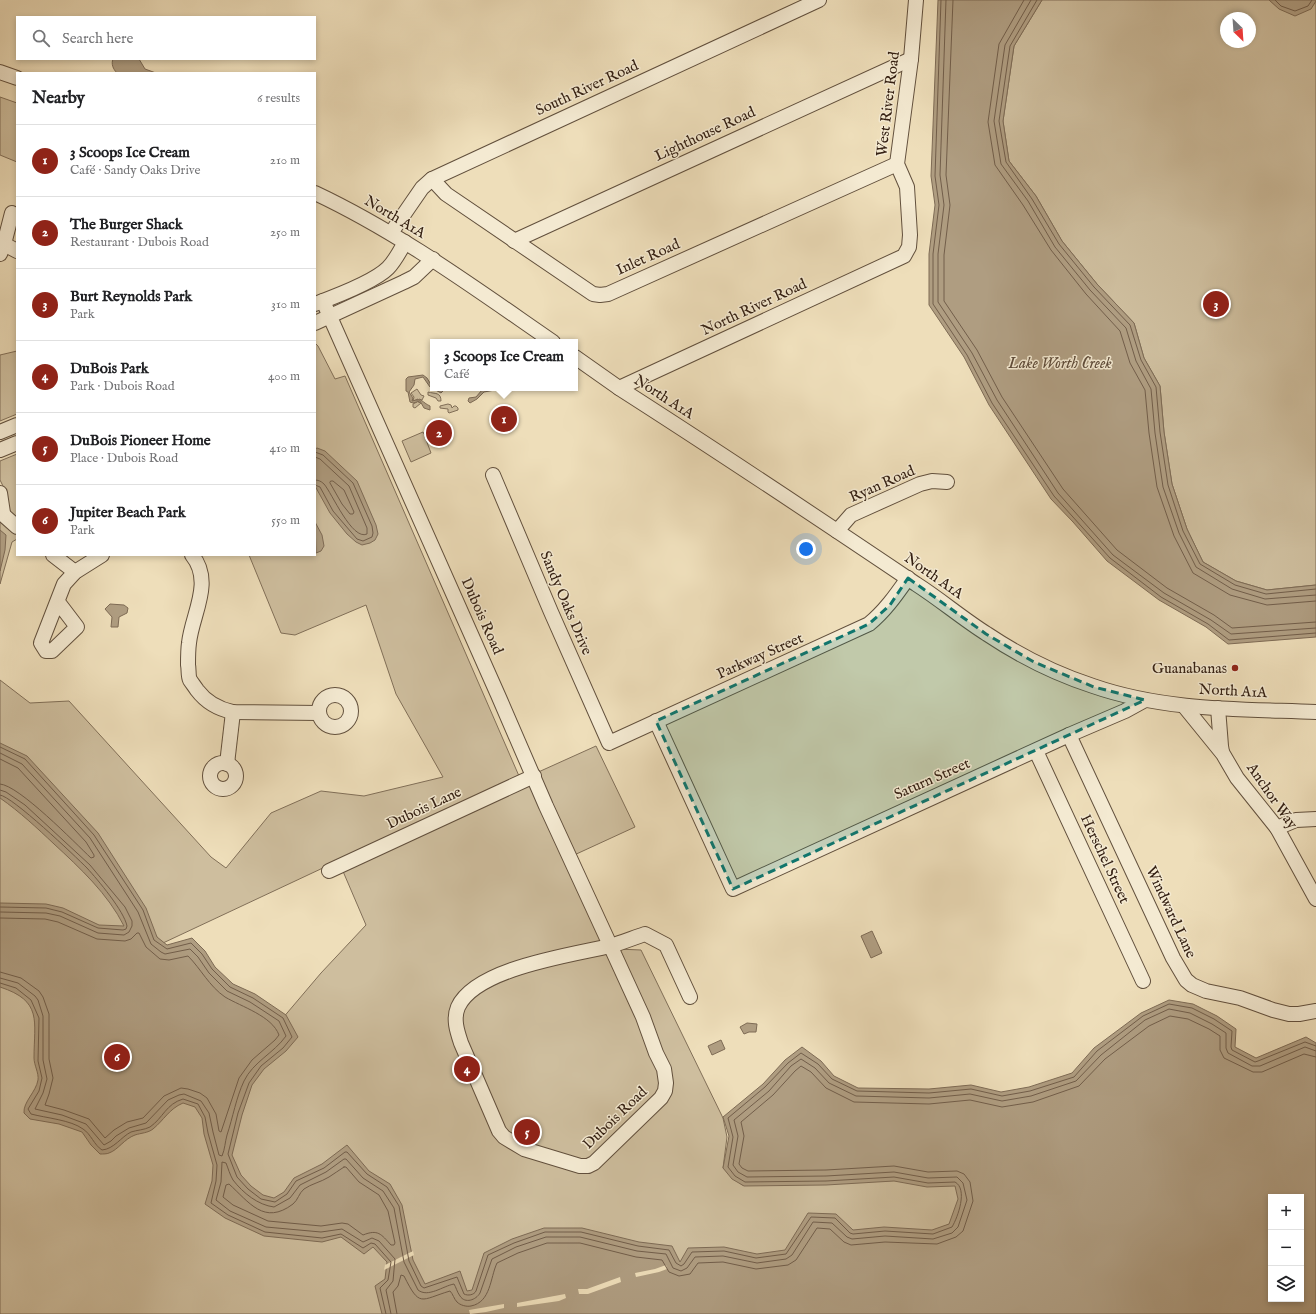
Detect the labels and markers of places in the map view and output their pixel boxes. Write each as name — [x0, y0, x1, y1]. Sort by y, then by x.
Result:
pin: 3 — [1203, 289, 1229, 319]
pin: 1 — [491, 404, 517, 434]
pin: 2 — [426, 418, 452, 448]
place label: Guanabanas — [1152, 659, 1227, 678]
marker: Guanabanas — [1230, 663, 1240, 673]
pin: 6 — [104, 1042, 130, 1072]
pin: 4 — [454, 1054, 480, 1084]
pin: 5 — [514, 1117, 540, 1147]

